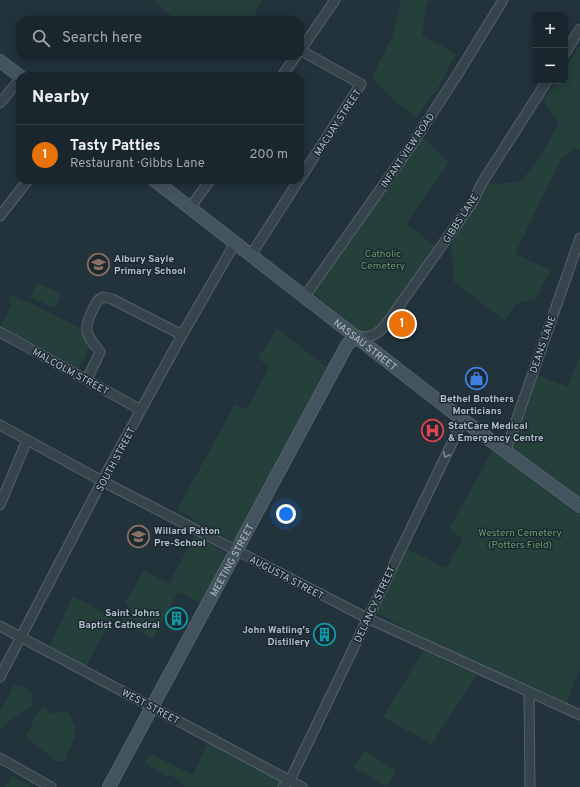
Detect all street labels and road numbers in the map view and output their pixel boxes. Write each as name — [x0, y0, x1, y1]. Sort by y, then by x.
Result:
street label: MACUAY STREET — [312, 87, 365, 159]
street label: INFANT VIEW ROAD — [378, 111, 438, 191]
street label: GIBBS LANE — [440, 192, 482, 246]
street label: DEANS LANE — [527, 314, 559, 375]
street label: NASSAU STREET — [330, 317, 399, 374]
street label: MALCOLM STREET — [30, 346, 111, 399]
street label: SOUTH STREET — [94, 425, 139, 494]
street label: MEETING STREET — [208, 522, 258, 599]
street label: AUGUSTA STREET — [247, 553, 326, 603]
street label: DELANCY STREET — [352, 564, 399, 645]
street label: WEST STREET — [119, 687, 182, 728]

